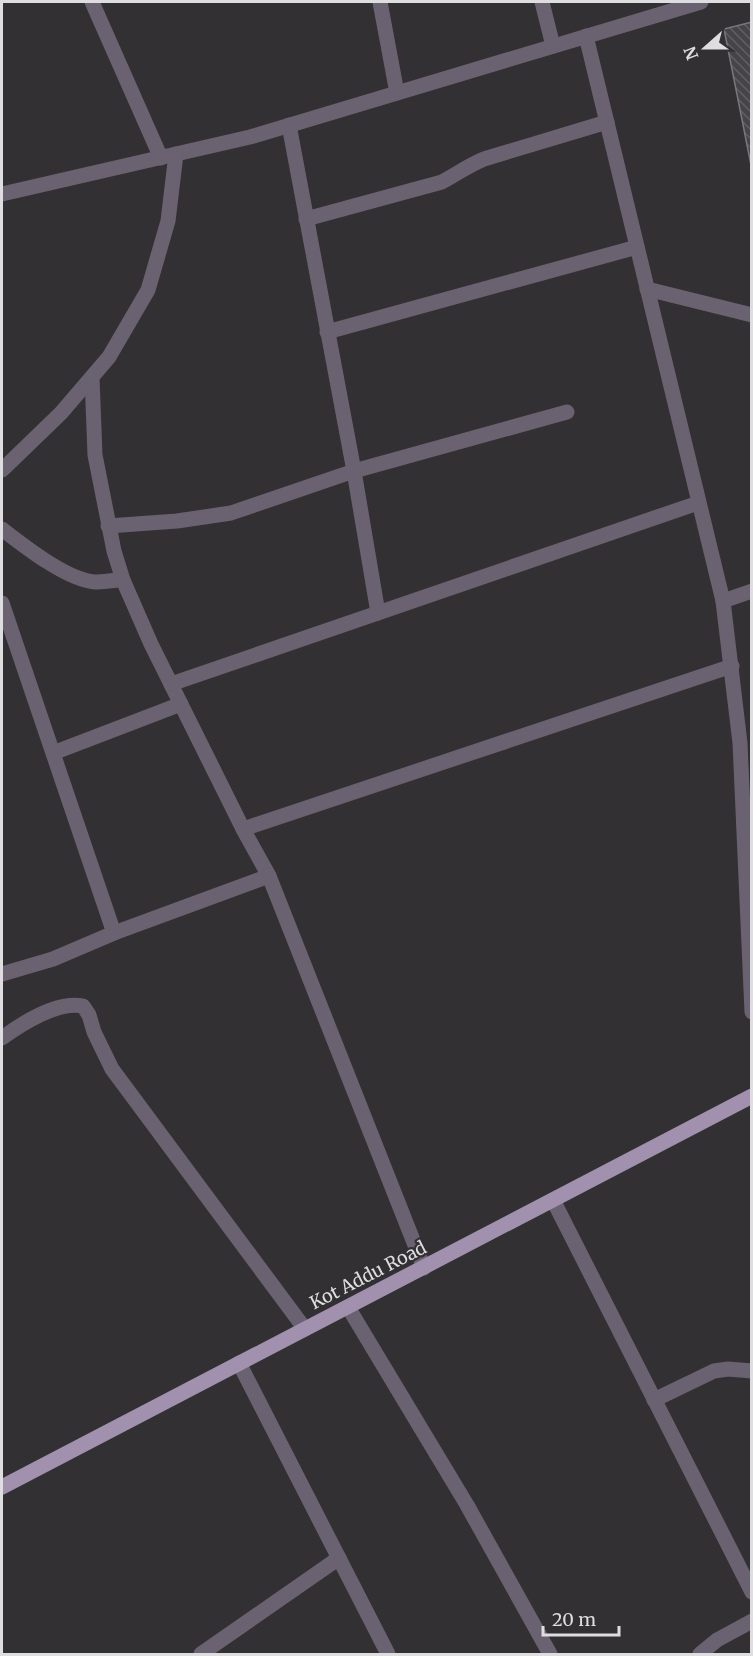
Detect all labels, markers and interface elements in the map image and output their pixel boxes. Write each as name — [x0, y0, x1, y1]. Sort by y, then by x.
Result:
north arrow — [675, 18, 735, 78]
text: N — [679, 44, 703, 63]
street label: Kot Addu Road — [306, 1236, 430, 1314]
scale bar — [543, 1599, 620, 1637]
text: 20 m — [552, 1608, 596, 1631]

